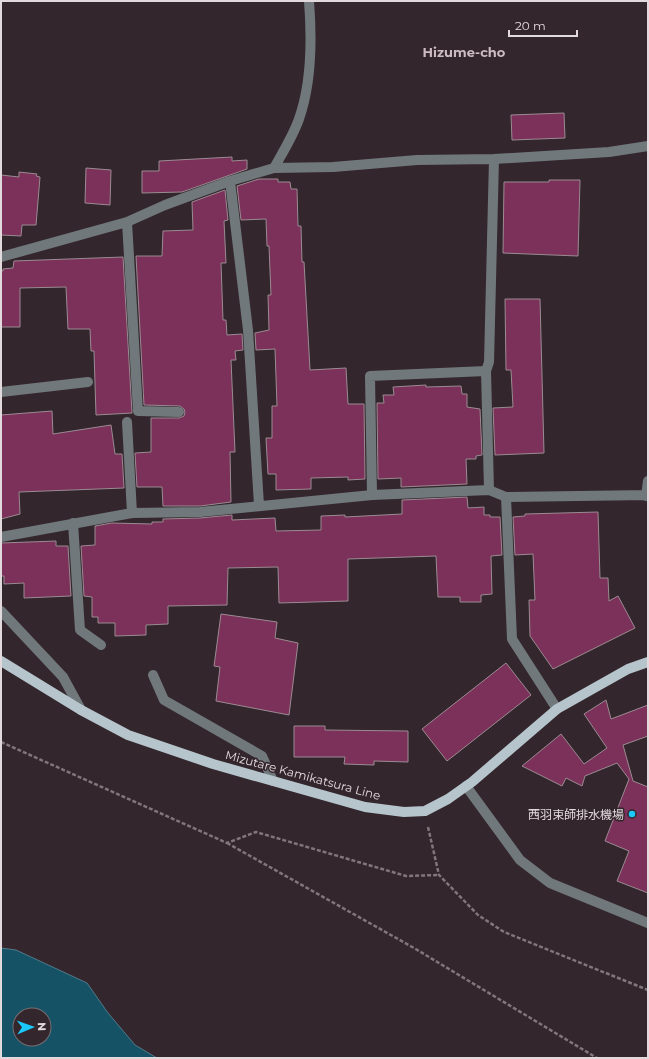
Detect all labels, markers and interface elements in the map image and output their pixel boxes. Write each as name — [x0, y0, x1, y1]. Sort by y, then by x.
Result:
scale bar — [509, 12, 577, 38]
text: 20 m — [515, 18, 546, 33]
district label: Hizume-cho — [423, 44, 506, 60]
street label: Mizutare Kamikatsura Line — [224, 747, 382, 803]
place label: 西羽束師排水機場 — [528, 807, 624, 822]
marker: 西羽束師排水機場 — [627, 809, 637, 819]
north arrow — [12, 1007, 52, 1047]
text: N — [35, 1022, 49, 1031]

